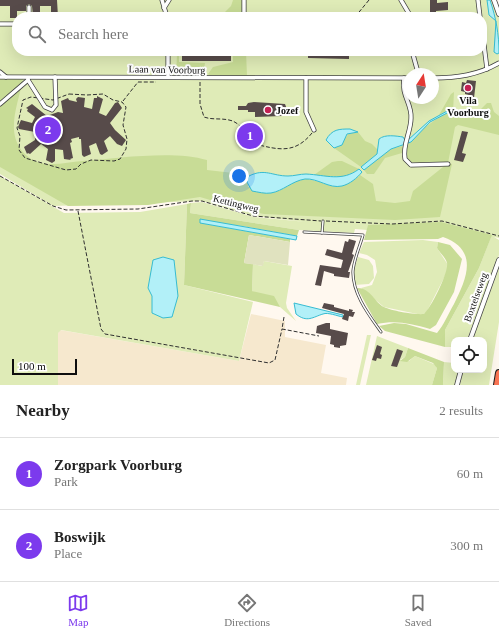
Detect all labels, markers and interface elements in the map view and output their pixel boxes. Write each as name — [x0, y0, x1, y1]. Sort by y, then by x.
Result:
search box — [12, 12, 487, 56]
icon: search — [26, 23, 48, 45]
text: Search here — [58, 26, 128, 42]
street label: Laan van Voorburg — [129, 63, 205, 76]
north arrow — [403, 68, 439, 104]
marker: Vila Voorburg — [463, 83, 473, 93]
place label: Vila Voorburg — [447, 95, 489, 118]
marker: Jozef — [263, 105, 273, 115]
place label: Jozef — [276, 105, 299, 116]
pin: 2 — [35, 115, 61, 145]
pin: 1 — [237, 121, 263, 151]
your location — [229, 166, 249, 186]
street label: Kettingweg — [212, 193, 260, 214]
street label: Boxtelseweg — [461, 271, 489, 323]
map controls — [451, 337, 487, 373]
button: locate — [451, 337, 487, 373]
scale bar — [12, 357, 77, 376]
text: 100 m — [18, 360, 46, 372]
text: Nearby — [16, 401, 70, 420]
text: 2 results — [439, 403, 483, 418]
text: Zorgpark Voorburg — [54, 457, 182, 473]
text: 1 — [26, 466, 32, 481]
text: 60 m — [457, 466, 483, 481]
text: Park — [54, 474, 78, 489]
text: Boswijk — [54, 529, 106, 545]
text: 2 — [26, 538, 32, 553]
text: 300 m — [450, 538, 483, 553]
text: Place — [54, 546, 82, 561]
tab: Map — [67, 592, 89, 628]
tab: Directions — [224, 592, 270, 628]
tab: Saved — [405, 592, 432, 628]

